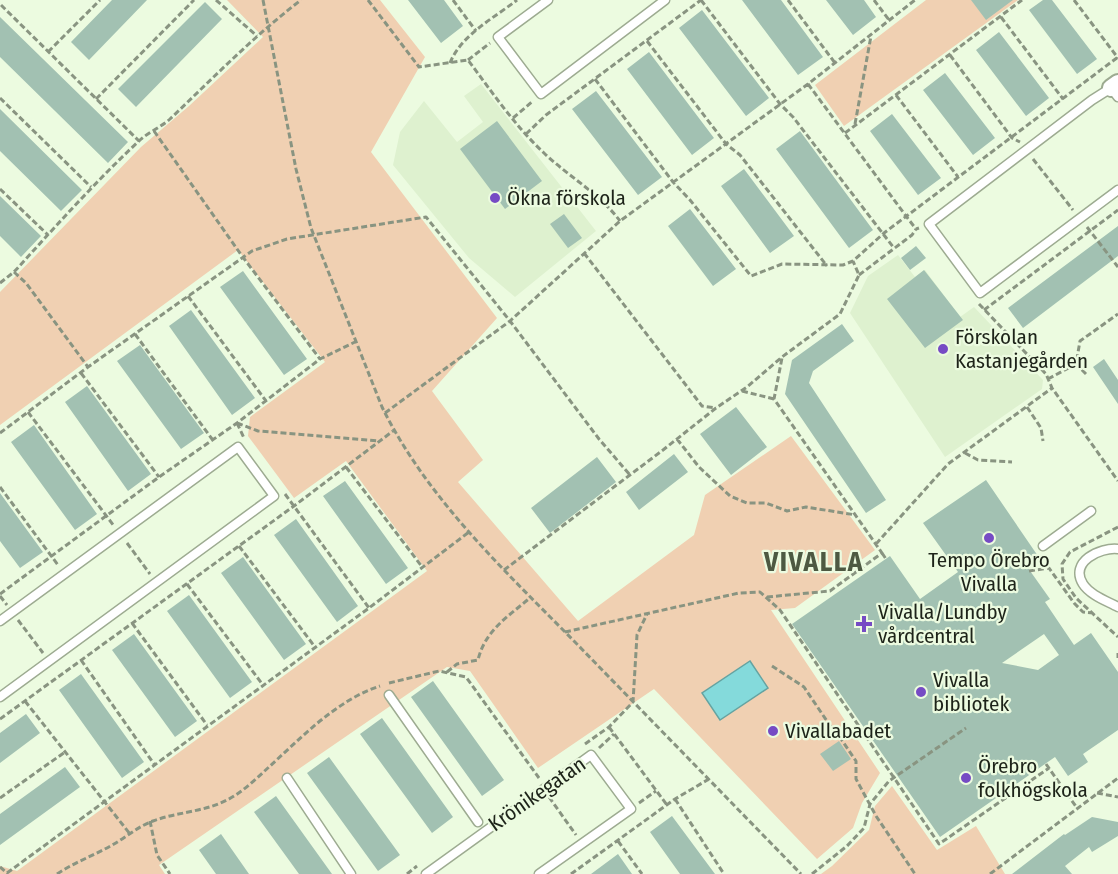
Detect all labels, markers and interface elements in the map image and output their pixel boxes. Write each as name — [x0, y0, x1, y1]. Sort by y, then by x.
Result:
place label: Ökna förskola — [507, 185, 626, 211]
marker: Ökna förskola — [488, 191, 502, 205]
place label: Förskolan Kastanjegården — [955, 324, 1088, 374]
marker: Förskolan Kastanjegården — [936, 342, 950, 356]
marker: Tempo Örebro Vivalla — [982, 531, 996, 545]
district label: VIVALLA — [763, 546, 864, 578]
place label: Tempo Örebro Vivalla — [928, 547, 1050, 597]
place label: Vivalla/Lundby vårdcentral — [878, 599, 1008, 649]
marker: Vivalla/Lundby vårdcentral — [855, 615, 873, 633]
place label: Vivalla bibliotek — [933, 667, 1009, 717]
marker: Vivalla bibliotek — [914, 685, 928, 699]
place label: Vivallabadet — [785, 718, 891, 744]
marker: Vivallabadet — [766, 724, 780, 738]
street label: Krönikegatan — [483, 751, 591, 837]
place label: Örebro folkhögskola — [978, 753, 1088, 803]
marker: Örebro folkhögskola — [959, 771, 973, 785]

